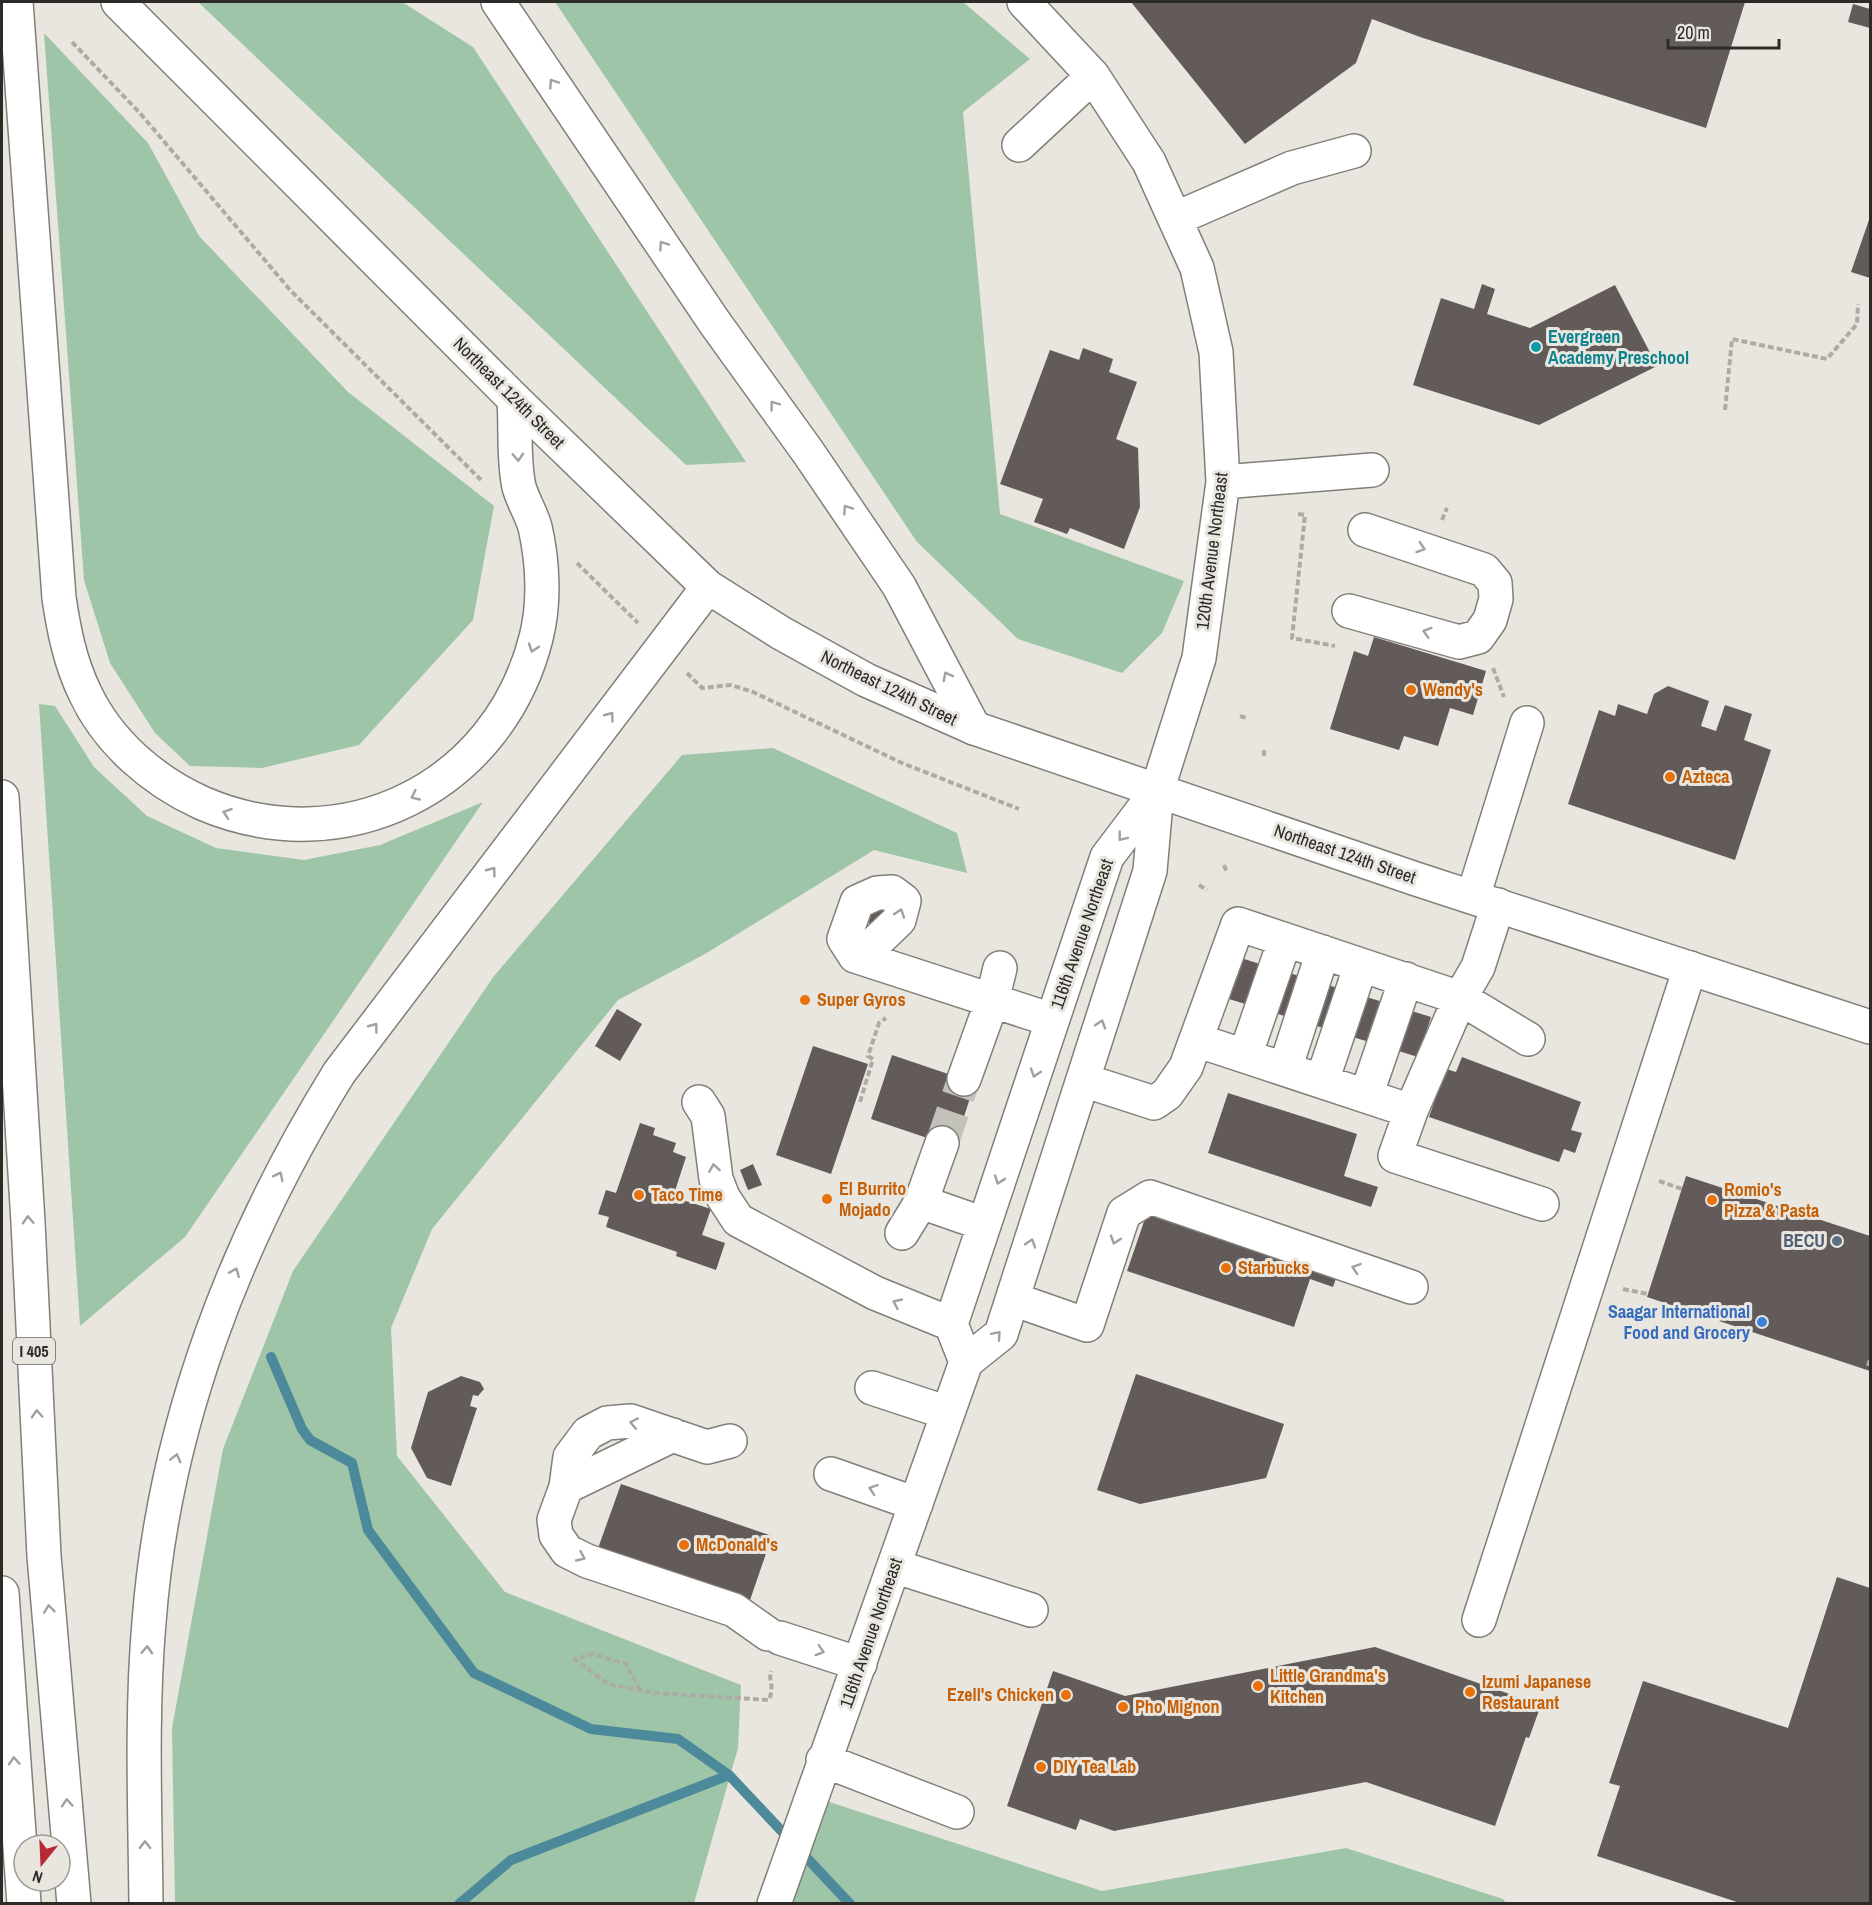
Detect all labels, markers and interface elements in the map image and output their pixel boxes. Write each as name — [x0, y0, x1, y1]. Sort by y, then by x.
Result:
scale bar — [1668, 12, 1779, 50]
text: 20 m — [1677, 20, 1710, 45]
one-way arrow — [549, 79, 561, 89]
one-way arrow — [659, 240, 670, 251]
place label: Evergreen Academy Preschool — [1548, 324, 1689, 370]
street label: Northeast 124th Street — [448, 331, 571, 454]
marker: Evergreen Academy Preschool — [1529, 340, 1543, 354]
one-way arrow — [770, 400, 781, 411]
one-way arrow — [511, 452, 524, 461]
street label: 120th Avenue Northeast — [1189, 471, 1234, 631]
one-way arrow — [843, 505, 854, 516]
one-way arrow — [1415, 541, 1426, 553]
one-way arrow — [1422, 627, 1433, 639]
one-way arrow — [527, 642, 540, 653]
street label: Northeast 124th Street — [817, 644, 961, 731]
one-way arrow — [943, 672, 954, 682]
place label: Wendy's — [1423, 677, 1483, 702]
marker: Wendy's — [1404, 683, 1418, 697]
one-way arrow — [603, 711, 614, 722]
place label: Azteca — [1682, 764, 1730, 789]
marker: Azteca — [1663, 770, 1677, 784]
one-way arrow — [411, 788, 422, 800]
one-way arrow — [222, 807, 233, 820]
street label: Northeast 124th Street — [1271, 818, 1419, 890]
one-way arrow — [1118, 830, 1129, 841]
street label: 116th Avenue Northeast — [1044, 856, 1119, 1012]
one-way arrow — [485, 867, 496, 878]
one-way arrow — [892, 908, 905, 919]
place label: Super Gyros — [817, 987, 906, 1012]
marker: Super Gyros — [798, 993, 812, 1007]
one-way arrow — [1094, 1019, 1106, 1030]
one-way arrow — [367, 1022, 378, 1033]
one-way arrow — [1030, 1067, 1042, 1078]
one-way arrow — [709, 1163, 721, 1173]
one-way arrow — [272, 1172, 283, 1183]
one-way arrow — [994, 1174, 1006, 1185]
place label: El Burrito Mojado — [839, 1176, 906, 1222]
place label: Romio's Pizza & Pasta — [1724, 1177, 1820, 1223]
place label: Taco Time — [651, 1182, 723, 1207]
marker: Taco Time — [632, 1188, 646, 1202]
marker: El Burrito Mojado — [820, 1192, 834, 1206]
marker: Romio's Pizza & Pasta — [1705, 1193, 1719, 1207]
one-way arrow — [22, 1215, 35, 1224]
place label: BECU — [1783, 1228, 1825, 1253]
one-way arrow — [1110, 1234, 1123, 1244]
marker: BECU — [1830, 1234, 1844, 1248]
one-way arrow — [1024, 1238, 1036, 1249]
place label: Starbucks — [1238, 1255, 1309, 1280]
marker: Starbucks — [1219, 1261, 1233, 1275]
one-way arrow — [1351, 1263, 1362, 1276]
one-way arrow — [228, 1267, 240, 1278]
one-way arrow — [892, 1299, 903, 1311]
place label: Saagar International Food and Grocery — [1608, 1299, 1751, 1345]
marker: Saagar International Food and Grocery — [1755, 1315, 1769, 1329]
one-way arrow — [989, 1331, 1000, 1342]
road number: I 405 — [13, 1338, 55, 1364]
one-way arrow — [31, 1410, 44, 1419]
one-way arrow — [630, 1417, 640, 1430]
one-way arrow — [168, 1453, 181, 1463]
one-way arrow — [868, 1483, 879, 1496]
place label: McDonald's — [696, 1532, 778, 1557]
marker: McDonald's — [677, 1538, 691, 1552]
one-way arrow — [575, 1550, 586, 1562]
street label: 116th Avenue Northeast — [833, 1555, 908, 1711]
one-way arrow — [43, 1605, 56, 1614]
one-way arrow — [814, 1644, 825, 1656]
one-way arrow — [140, 1646, 153, 1655]
place label: Little Grandma's Kitchen — [1270, 1663, 1386, 1709]
place label: Izumi Japanese Restaurant — [1482, 1669, 1591, 1715]
marker: Little Grandma's Kitchen — [1251, 1679, 1265, 1693]
place label: Ezell's Chicken — [947, 1682, 1054, 1707]
marker: Izumi Japanese Restaurant — [1463, 1685, 1477, 1699]
marker: Ezell's Chicken — [1059, 1688, 1073, 1702]
place label: Pho Mignon — [1135, 1694, 1219, 1719]
marker: Pho Mignon — [1116, 1700, 1130, 1714]
place label: DIY Tea Lab — [1053, 1754, 1136, 1779]
one-way arrow — [8, 1757, 21, 1766]
marker: DIY Tea Lab — [1034, 1760, 1048, 1774]
one-way arrow — [60, 1799, 73, 1808]
north arrow — [12, 1833, 72, 1893]
one-way arrow — [139, 1841, 151, 1850]
text: N — [29, 1865, 45, 1889]

